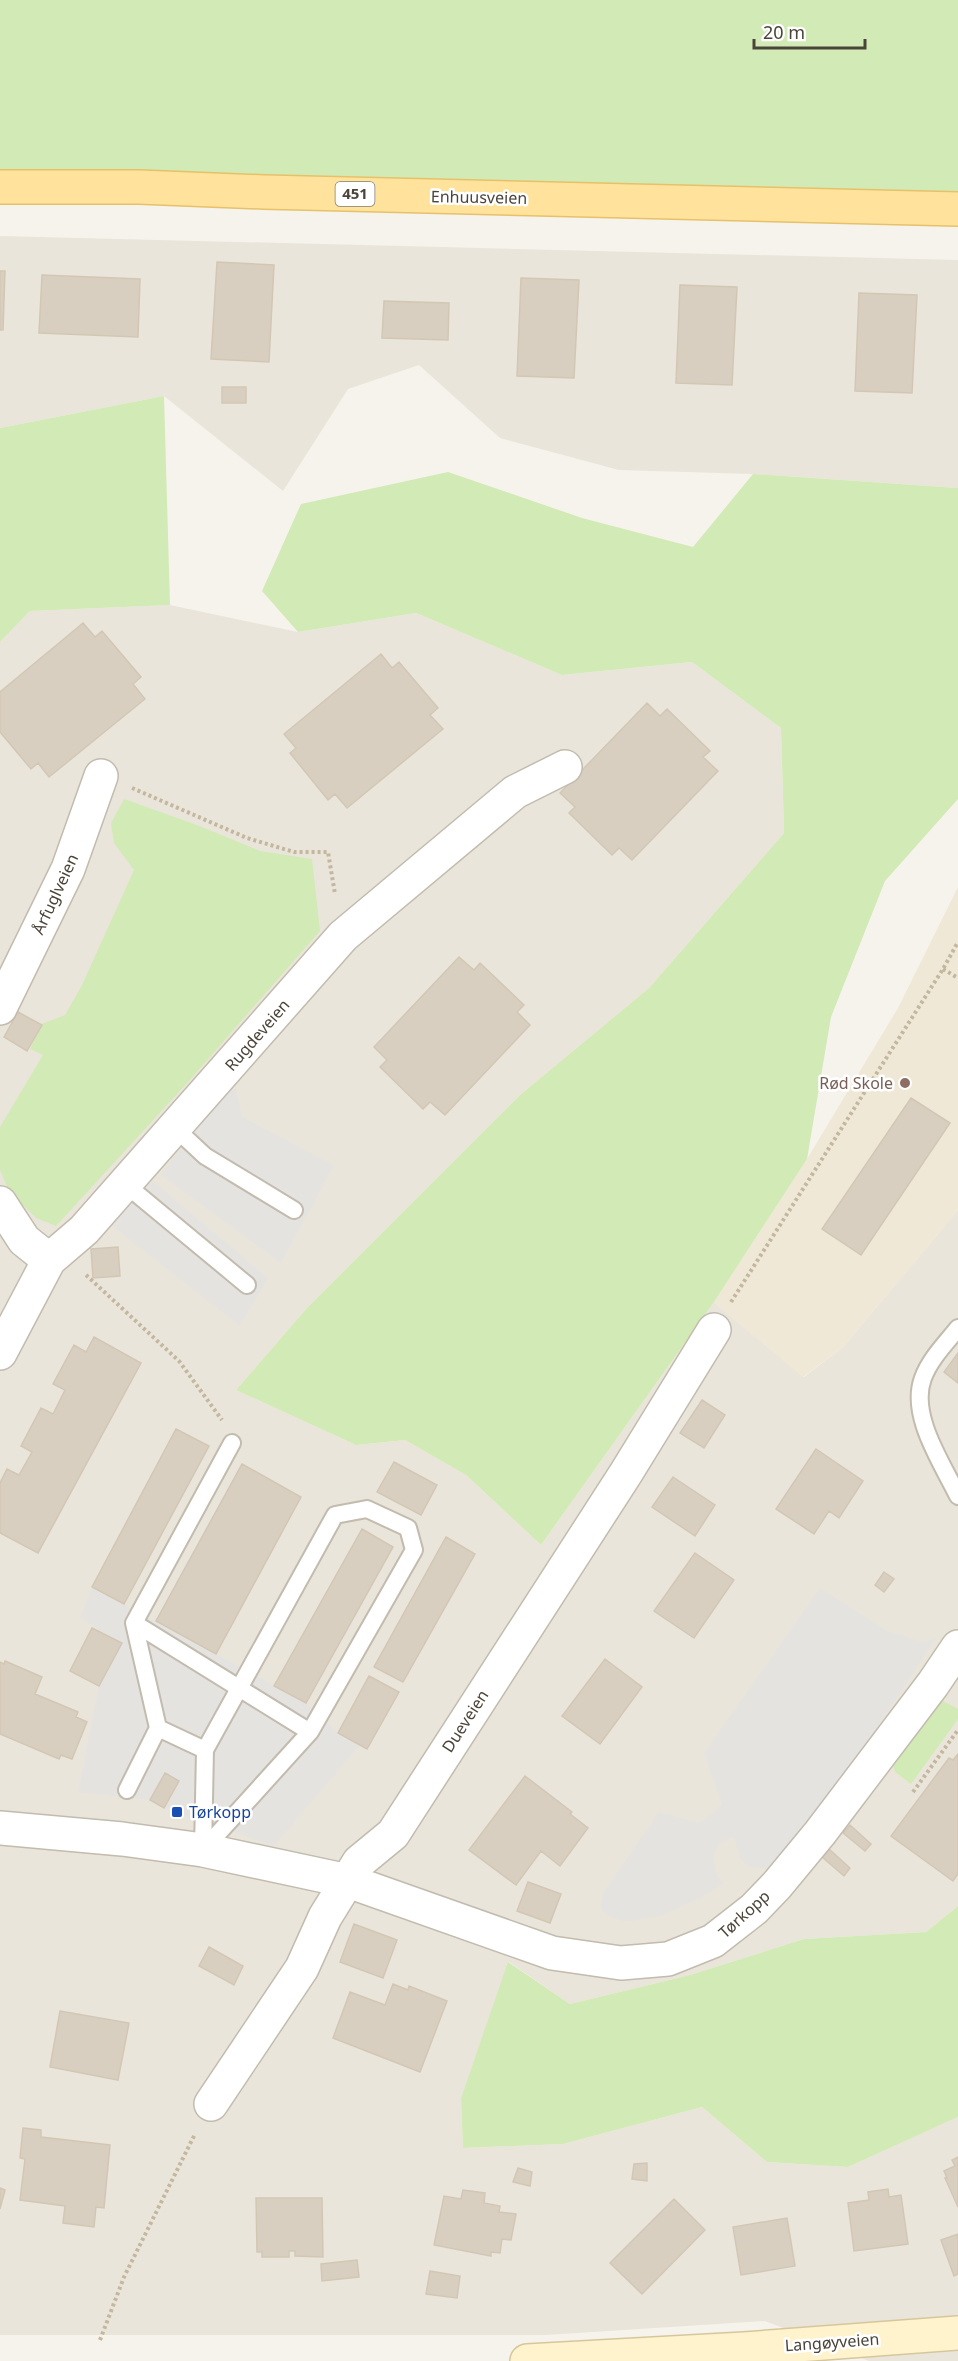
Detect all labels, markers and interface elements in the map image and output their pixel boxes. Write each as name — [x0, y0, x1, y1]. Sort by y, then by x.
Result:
scale bar — [754, 12, 865, 50]
text: 20 m — [763, 20, 805, 44]
road number: 451 — [336, 182, 374, 206]
street label: Enhuusveien — [431, 185, 527, 209]
street label: Årfuglveien — [27, 850, 83, 938]
street label: Rugdeveien — [220, 994, 294, 1076]
place label: Rød Skole — [819, 1072, 893, 1094]
marker: Rød Skole — [898, 1076, 912, 1090]
street label: Dueveien — [437, 1685, 493, 1757]
place label: Tørkopp — [189, 1801, 251, 1823]
marker: Tørkopp — [170, 1805, 184, 1819]
street label: Tørkopp — [714, 1885, 774, 1943]
street label: Langøyveien — [784, 2328, 880, 2356]

